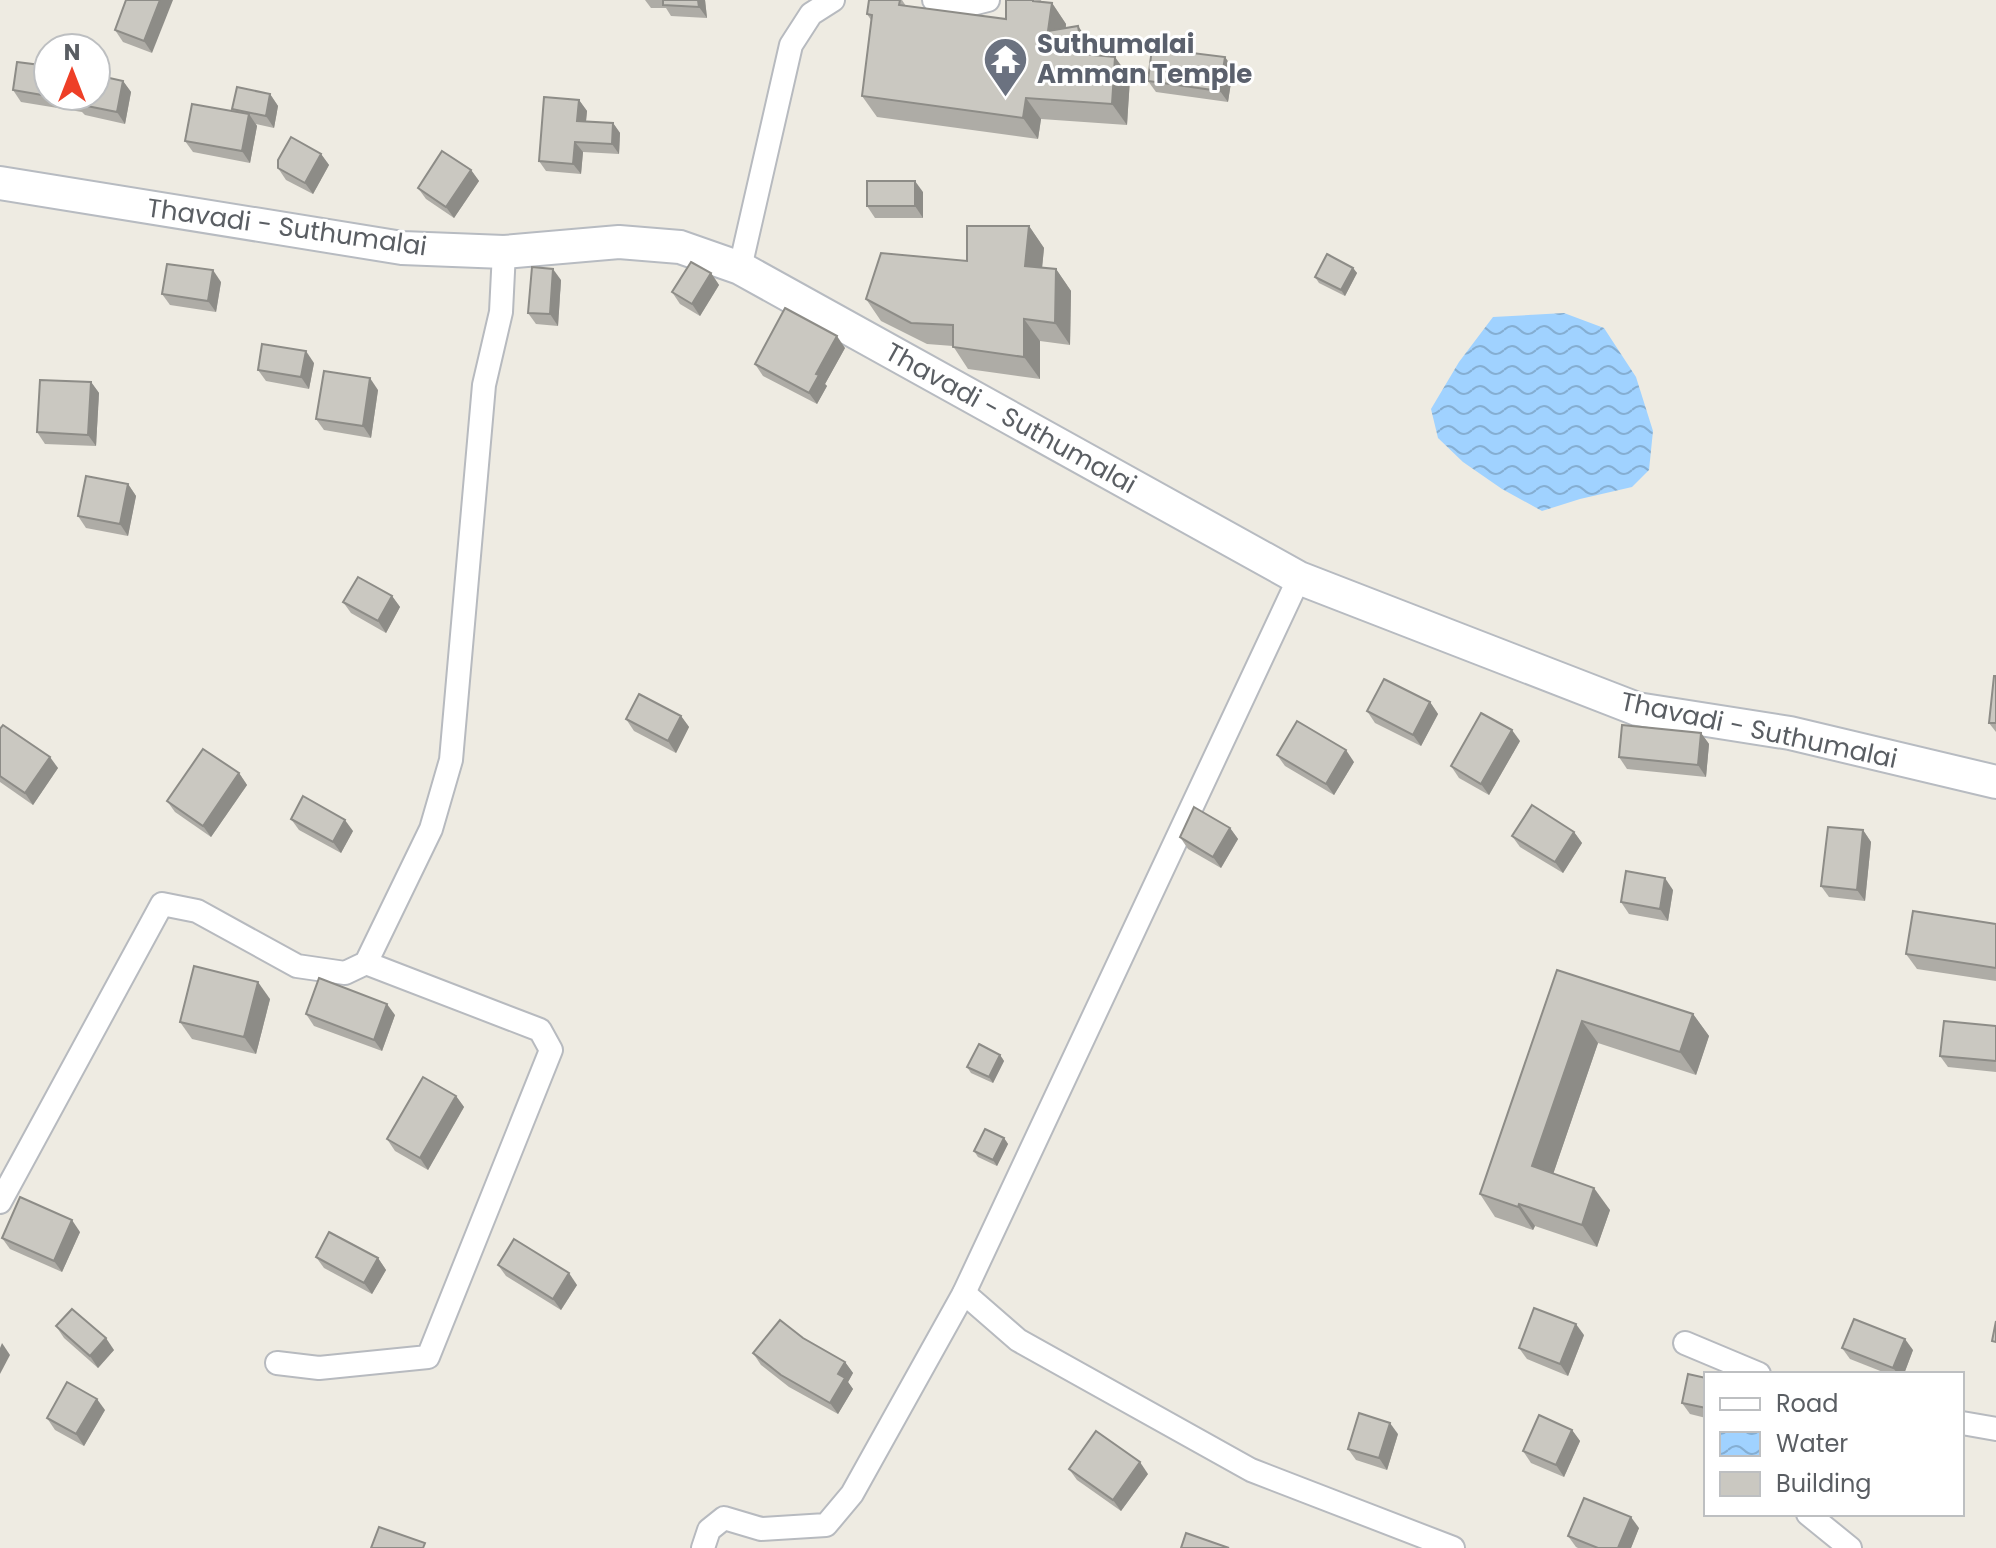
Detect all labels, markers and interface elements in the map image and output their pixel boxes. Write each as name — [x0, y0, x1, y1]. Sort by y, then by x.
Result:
place label: Suthumalai Amman Temple — [1037, 26, 1252, 92]
north arrow — [32, 32, 112, 112]
temple icon: Suthumalai Amman Temple — [982, 35, 1030, 98]
text: N — [64, 37, 80, 68]
street label: Thavadi - Suthumalai — [145, 190, 429, 264]
street label: Thavadi - Suthumalai — [879, 334, 1143, 502]
street label: Thavadi - Suthumalai — [1617, 683, 1901, 777]
legend — [1704, 1372, 1964, 1516]
text: Road — [1776, 1387, 1838, 1420]
text: Water — [1776, 1427, 1848, 1460]
text: Building — [1776, 1467, 1872, 1500]

